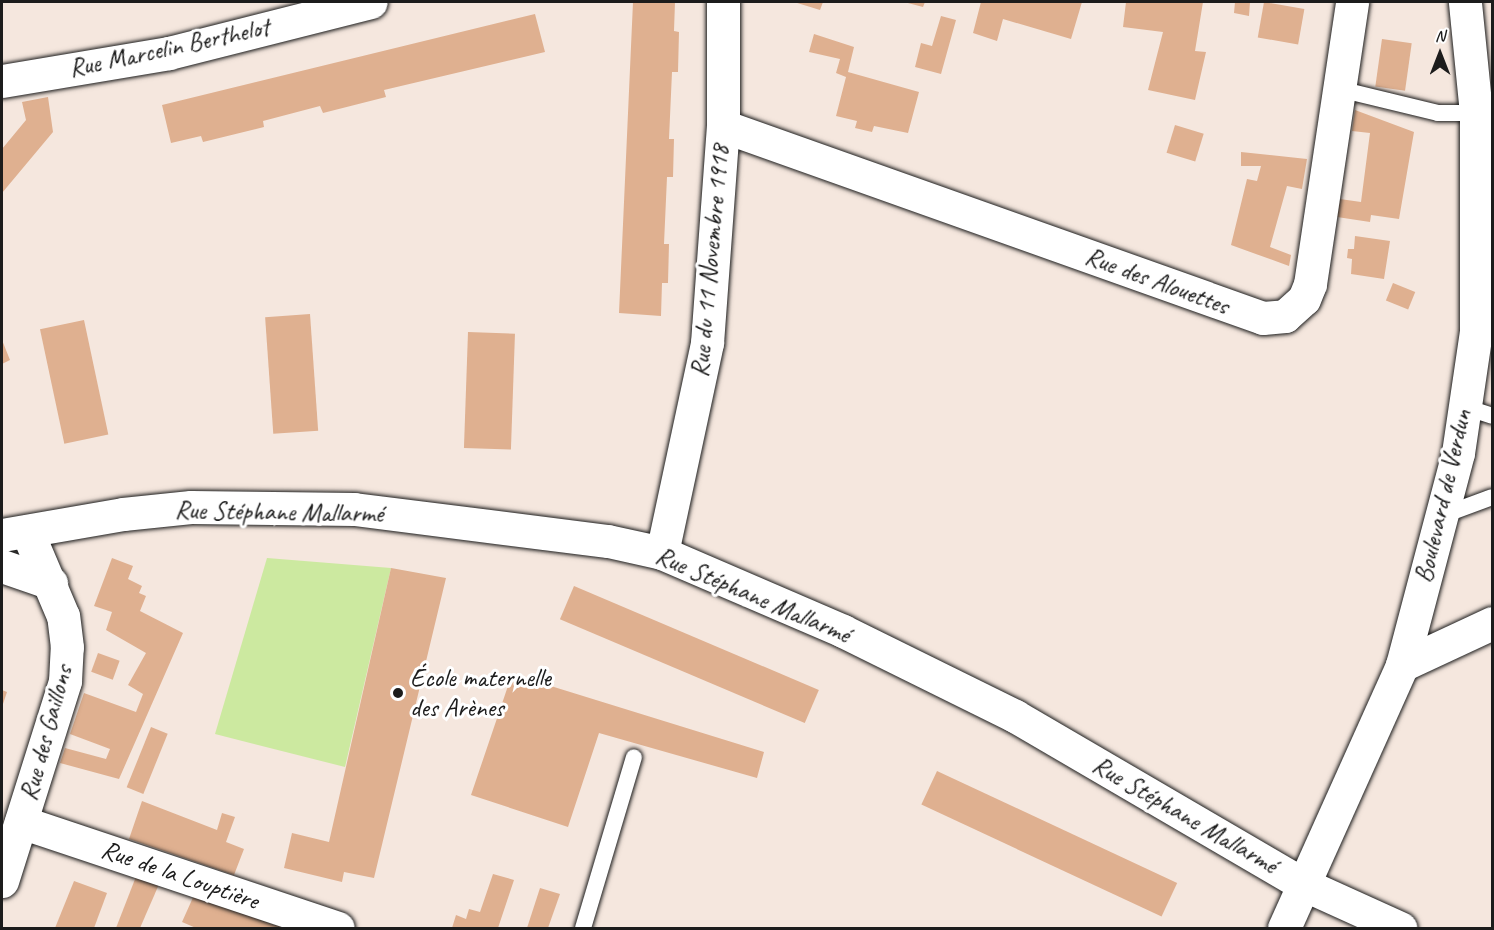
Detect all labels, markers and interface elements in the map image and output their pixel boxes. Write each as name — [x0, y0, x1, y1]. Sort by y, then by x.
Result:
street label: Rue Marcelin Berthelot — [66, 12, 272, 84]
north arrow — [1410, 24, 1470, 84]
text: N — [1435, 26, 1445, 46]
street label: Rue du 11 Novembre 1918 — [684, 144, 736, 378]
street label: Rue des Alouettes — [1081, 241, 1233, 321]
street label: Boulevard de Verdun — [1408, 406, 1478, 586]
street label: Rue Stéphane Mallarmé — [174, 495, 384, 529]
street label: Rue Stéphane Mallarmé — [651, 540, 855, 650]
street label: Rue des Gaillons — [13, 662, 79, 804]
place label: École maternelle des Arènes — [410, 662, 552, 724]
marker: École maternelle des Arènes — [391, 686, 405, 700]
street label: Rue Stéphane Mallarmé — [1087, 749, 1283, 881]
street label: Rue de la Louptière — [97, 834, 263, 916]

